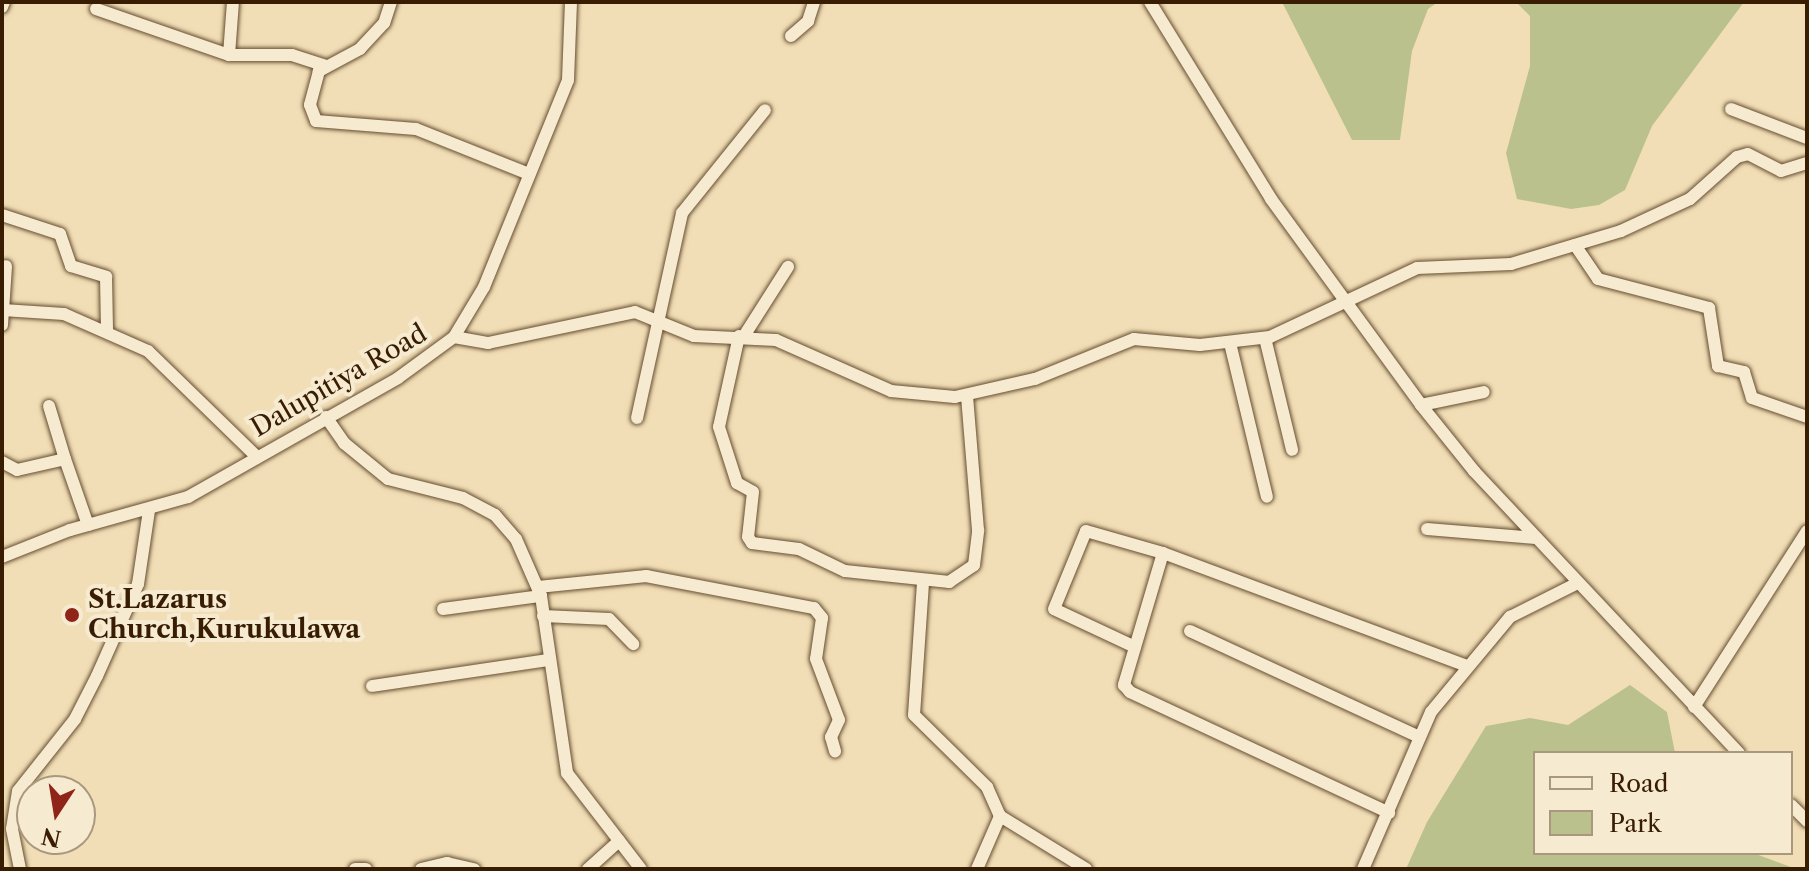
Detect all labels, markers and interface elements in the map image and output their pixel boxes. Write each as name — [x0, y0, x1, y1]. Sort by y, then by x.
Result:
street label: Dalupitiya Road — [245, 318, 433, 444]
place label: St.Lazarus Church,Kurukulawa — [88, 584, 360, 646]
marker: St.Lazarus Church,Kurukulawa — [63, 606, 81, 624]
legend — [1533, 751, 1793, 855]
text: Road — [1609, 769, 1668, 798]
north arrow — [16, 775, 96, 855]
text: Park — [1609, 809, 1661, 838]
text: N — [39, 822, 63, 852]

